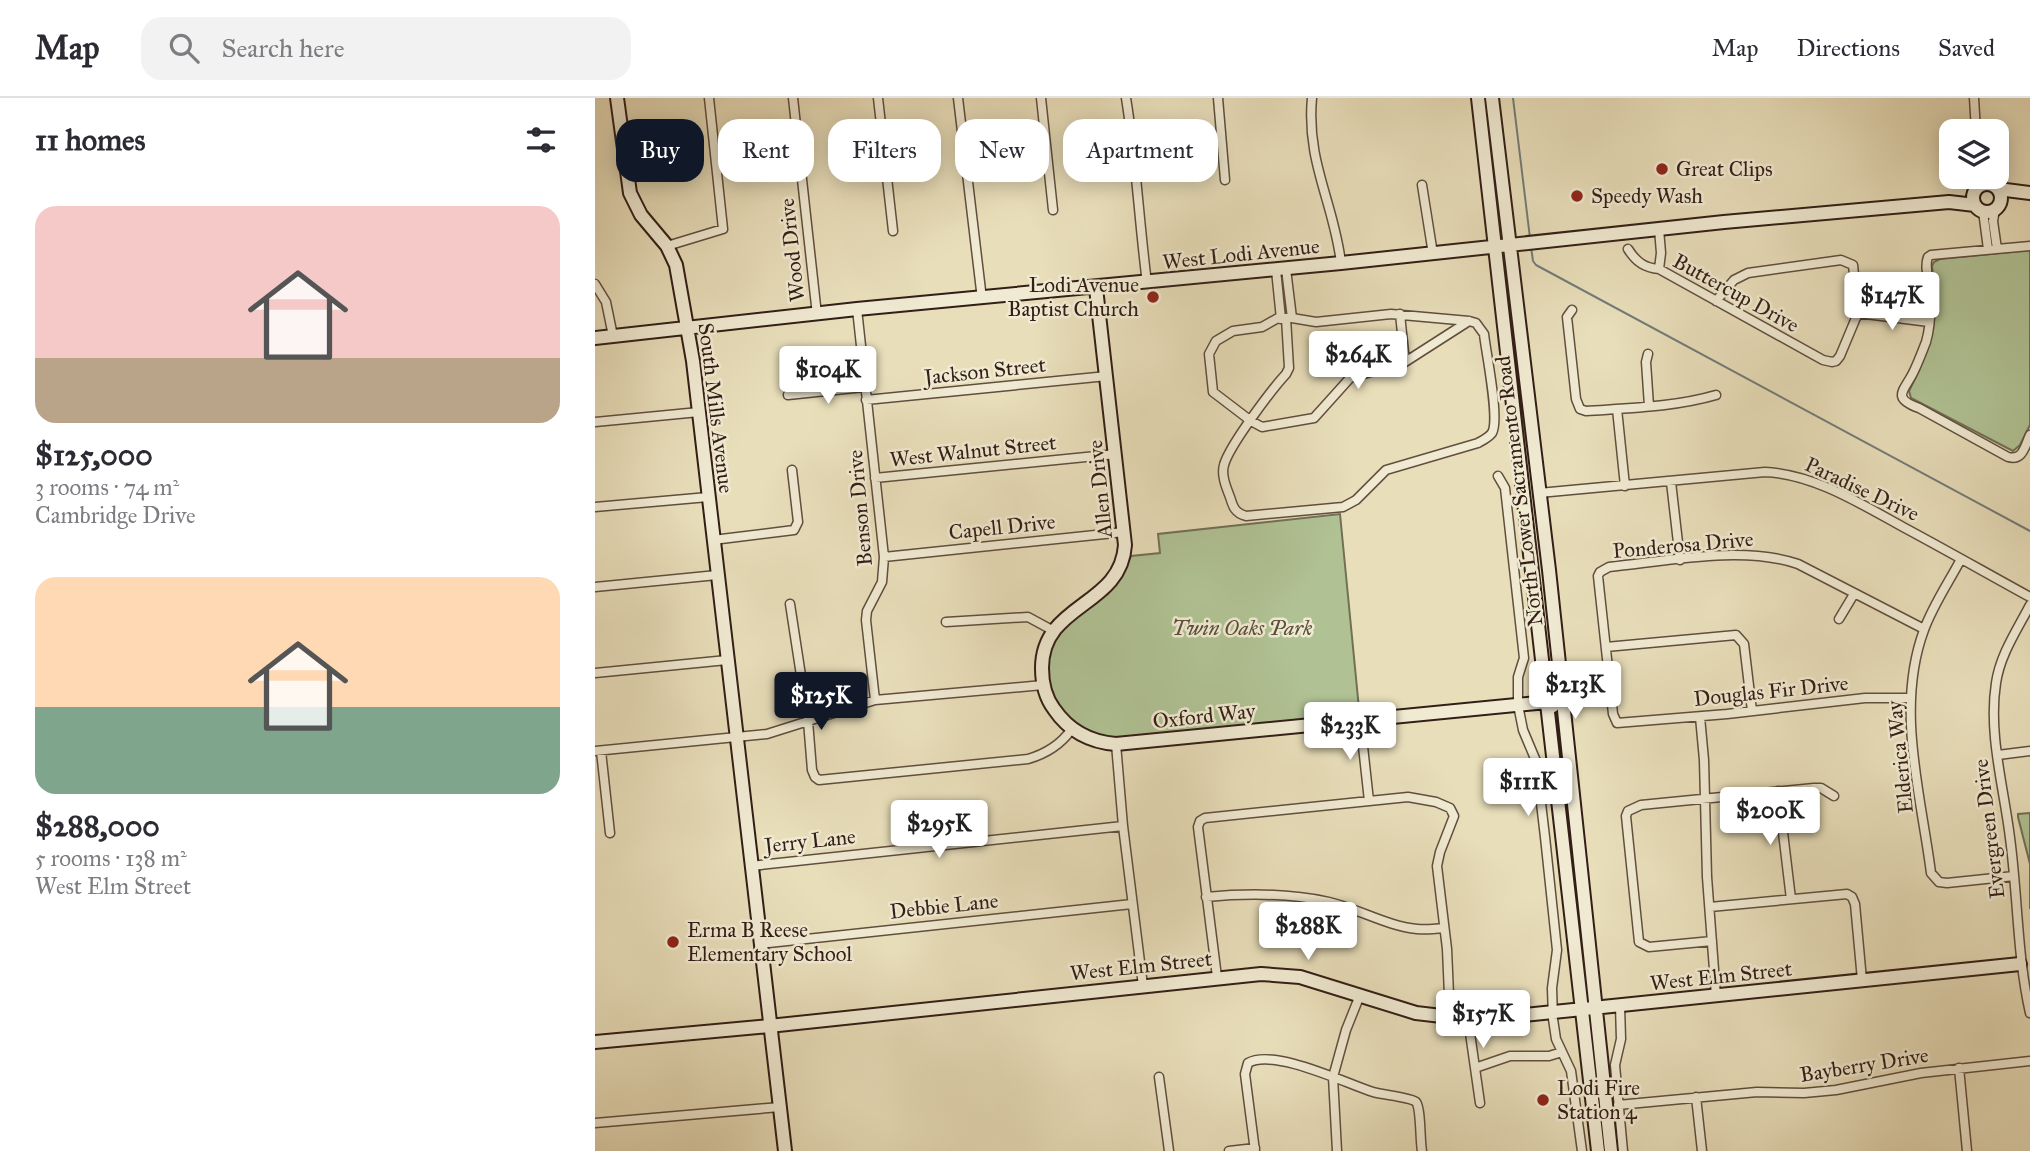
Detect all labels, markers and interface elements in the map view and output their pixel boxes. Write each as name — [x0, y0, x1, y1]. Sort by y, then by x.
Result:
search box — [141, 17, 631, 80]
text: Map — [35, 28, 99, 68]
icon: search — [165, 29, 203, 67]
text: Search here — [221, 32, 345, 64]
text: Map — [1712, 33, 1759, 63]
text: Directions — [1797, 33, 1900, 63]
text: Saved — [1938, 33, 1995, 63]
chip: Buy — [616, 119, 704, 182]
chip: Rent — [718, 119, 814, 182]
chip: Filters — [828, 119, 941, 182]
chip: New — [955, 119, 1049, 182]
chip: Apartment — [1063, 119, 1218, 182]
map controls — [1939, 119, 2009, 189]
button: layers — [1939, 119, 2009, 189]
icon: filters — [522, 121, 560, 159]
text: 11 homes — [35, 122, 146, 158]
place label: Great Clips — [1676, 156, 1773, 182]
marker: Great Clips — [1654, 161, 1670, 177]
place label: Speedy Wash — [1591, 183, 1703, 209]
marker: Speedy Wash — [1569, 188, 1585, 204]
street label: Wood Drive — [774, 197, 810, 303]
street label: West Lodi Avenue — [1161, 233, 1321, 275]
street label: Buttercup Drive — [1668, 248, 1804, 338]
icon: home — [235, 252, 361, 378]
place label: Lodi Avenue Baptist Church — [1008, 272, 1139, 322]
pin: $147K — [1843, 272, 1941, 332]
text: $147K — [1860, 281, 1924, 309]
marker: Lodi Avenue Baptist Church — [1145, 289, 1161, 305]
street label: South Mills Avenue — [693, 321, 739, 495]
pin: $264K — [1309, 331, 1407, 391]
text: $264K — [1325, 340, 1391, 368]
pin: $104K — [779, 346, 877, 406]
street label: Jackson Street — [921, 352, 1048, 391]
street label: North Lower Sacramento Road — [1489, 354, 1548, 628]
text: $104K — [795, 355, 861, 383]
street label: West Walnut Street — [888, 429, 1058, 473]
text: $125,000 — [35, 437, 153, 473]
street label: Allen Drive — [1082, 438, 1118, 540]
street label: Benson Drive — [842, 448, 878, 567]
street label: Paradise Drive — [1801, 451, 1923, 527]
text: 3 rooms · 74 m² — [35, 473, 179, 501]
text: Cambridge Drive — [35, 501, 196, 529]
street label: Capell Drive — [947, 508, 1057, 546]
street label: Ponderosa Drive — [1612, 526, 1755, 564]
park label: Twin Oaks Park — [1172, 615, 1313, 641]
icon: home — [235, 623, 361, 749]
pin: $213K — [1526, 662, 1624, 721]
text: $213K — [1545, 670, 1605, 698]
street label: Douglas Fir Drive — [1692, 670, 1850, 712]
pin: $125K — [772, 672, 870, 732]
text: $125K — [790, 681, 852, 709]
street label: Oxford Way — [1151, 698, 1258, 734]
street label: Elderica Way — [1881, 698, 1919, 815]
pin: $233K — [1301, 702, 1399, 762]
text: $233K — [1320, 711, 1380, 739]
street label: Evergreen Drive — [1968, 757, 2010, 900]
pin: $111K — [1479, 758, 1577, 818]
text: $111K — [1499, 767, 1557, 795]
pin: $200K — [1721, 788, 1819, 847]
text: $200K — [1736, 796, 1804, 824]
pin: $295K — [890, 800, 988, 860]
text: $288,000 — [35, 808, 160, 844]
text: $295K — [907, 809, 971, 837]
street label: Jerry Lane — [761, 823, 857, 859]
text: 5 rooms · 138 m² — [35, 844, 187, 872]
text: West Elm Street — [35, 872, 191, 900]
street label: Debbie Lane — [888, 887, 1000, 925]
pin: $288K — [1259, 902, 1357, 962]
text: $288K — [1275, 911, 1341, 939]
place label: Erma B Reese Elementary School — [687, 917, 852, 967]
marker: Erma B Reese Elementary School — [665, 934, 681, 950]
street label: West Elm Street — [1069, 946, 1214, 986]
street label: West Elm Street — [1649, 956, 1794, 996]
pin: $157K — [1434, 990, 1532, 1050]
text: $157K — [1452, 999, 1514, 1027]
street label: Bayberry Drive — [1798, 1042, 1930, 1088]
place label: Lodi Fire Station 4 — [1557, 1075, 1640, 1125]
marker: Lodi Fire Station 4 — [1535, 1092, 1551, 1108]

